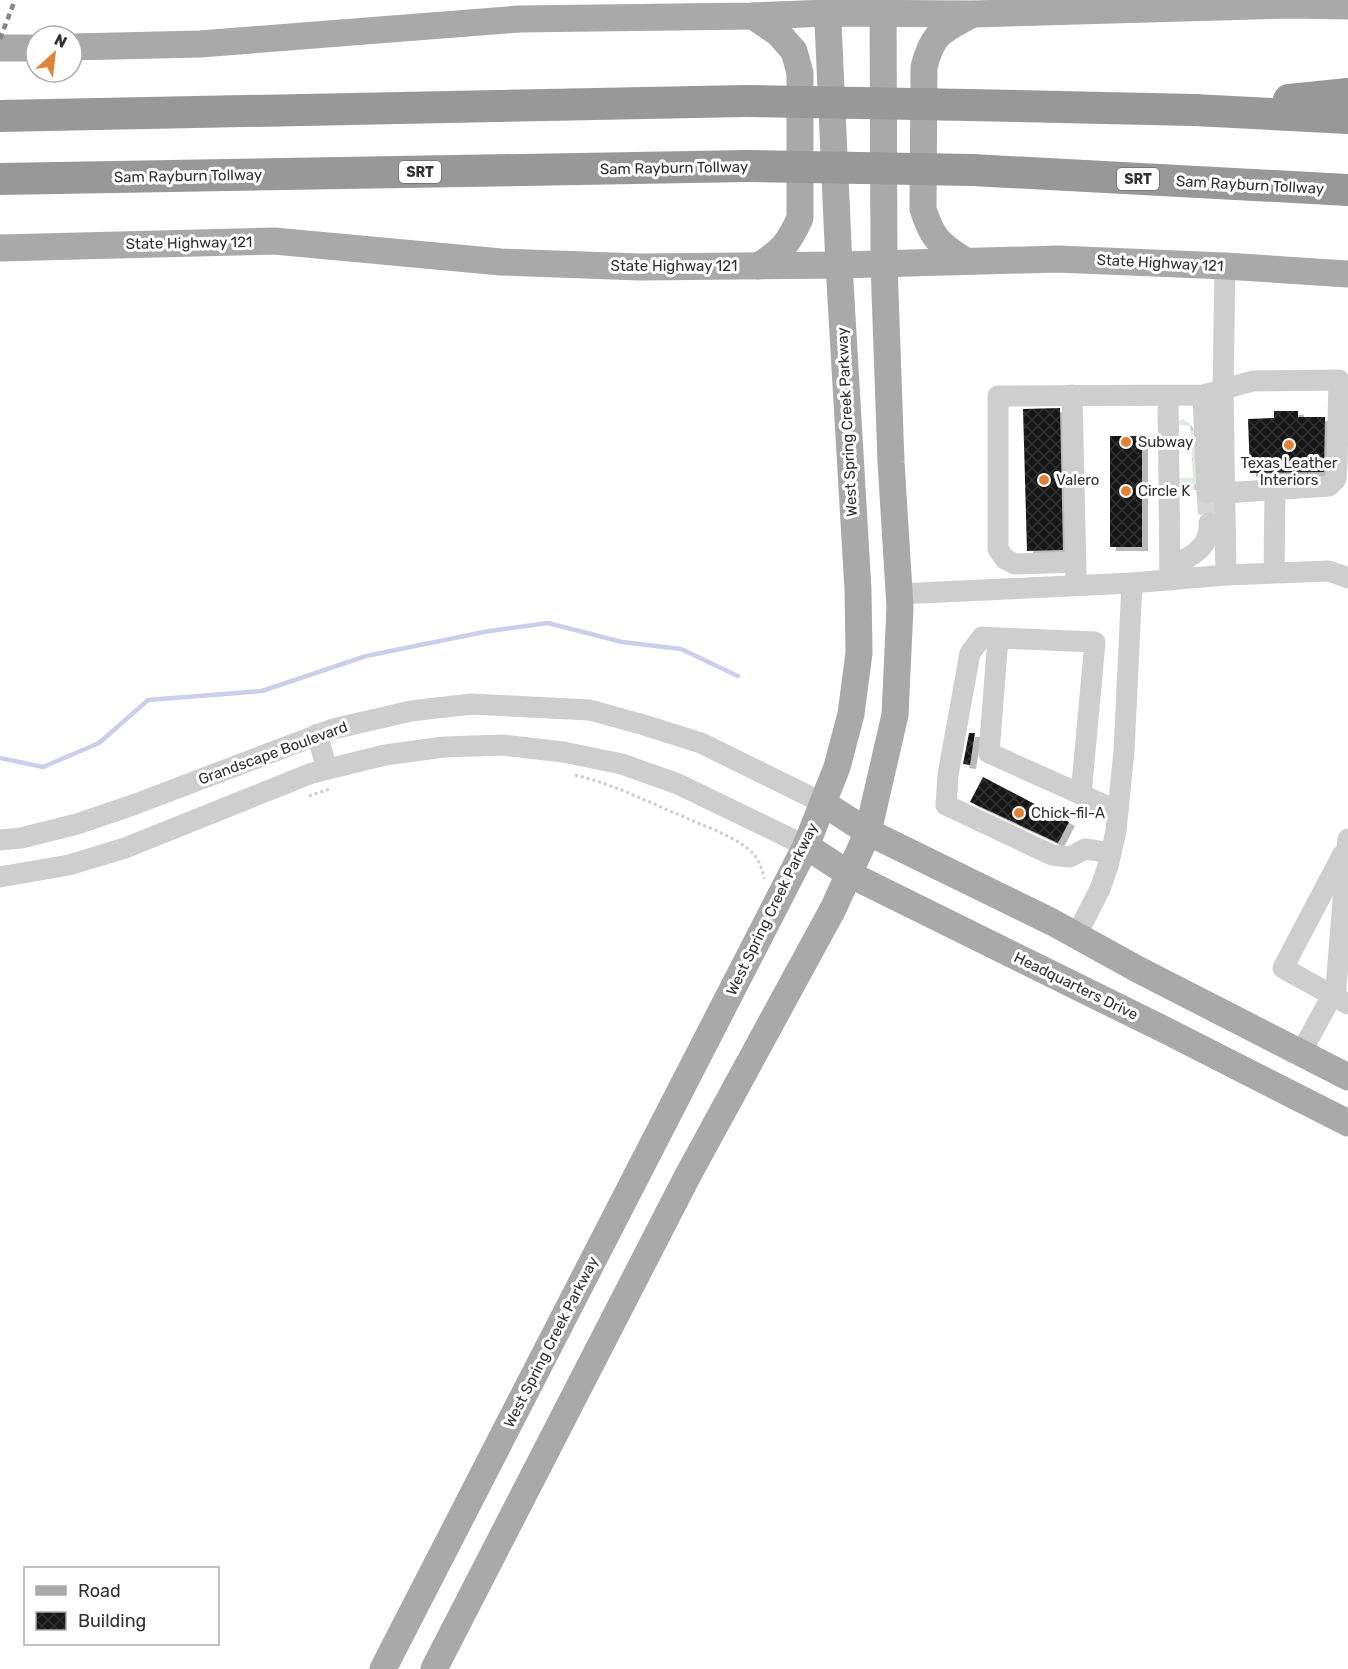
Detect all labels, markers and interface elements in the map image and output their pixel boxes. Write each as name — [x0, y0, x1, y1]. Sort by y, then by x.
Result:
north arrow — [24, 24, 84, 84]
text: N — [51, 30, 70, 52]
street label: Sam Rayburn Tollway — [600, 158, 748, 178]
road number: SRT — [399, 161, 441, 183]
street label: Sam Rayburn Tollway — [114, 166, 262, 186]
road number: SRT — [1117, 168, 1159, 190]
street label: Sam Rayburn Tollway — [1176, 172, 1324, 198]
street label: State Highway 121 — [125, 233, 253, 253]
street label: State Highway 121 — [1096, 251, 1224, 275]
street label: State Highway 121 — [611, 257, 737, 275]
street label: West Spring Creek Parkway — [833, 327, 861, 517]
place label: Subway — [1138, 433, 1193, 451]
marker: Subway — [1119, 435, 1133, 449]
marker: Texas Leather Interiors — [1282, 438, 1296, 452]
place label: Texas Leather Interiors — [1240, 454, 1338, 489]
place label: Valero — [1056, 471, 1099, 489]
marker: Valero — [1037, 473, 1051, 487]
place label: Circle K — [1138, 482, 1190, 500]
marker: Circle K — [1119, 484, 1133, 498]
street label: Grandscape Boulevard — [196, 718, 350, 788]
place label: Chick-fil-A — [1031, 804, 1105, 822]
marker: Chick-fil-A — [1012, 806, 1026, 820]
street label: West Spring Creek Parkway — [722, 820, 822, 998]
street label: Headquarters Drive — [1011, 948, 1141, 1024]
street label: West Spring Creek Parkway — [500, 1253, 602, 1431]
legend — [24, 1567, 219, 1645]
text: Road — [78, 1580, 121, 1602]
text: Building — [78, 1610, 146, 1632]

